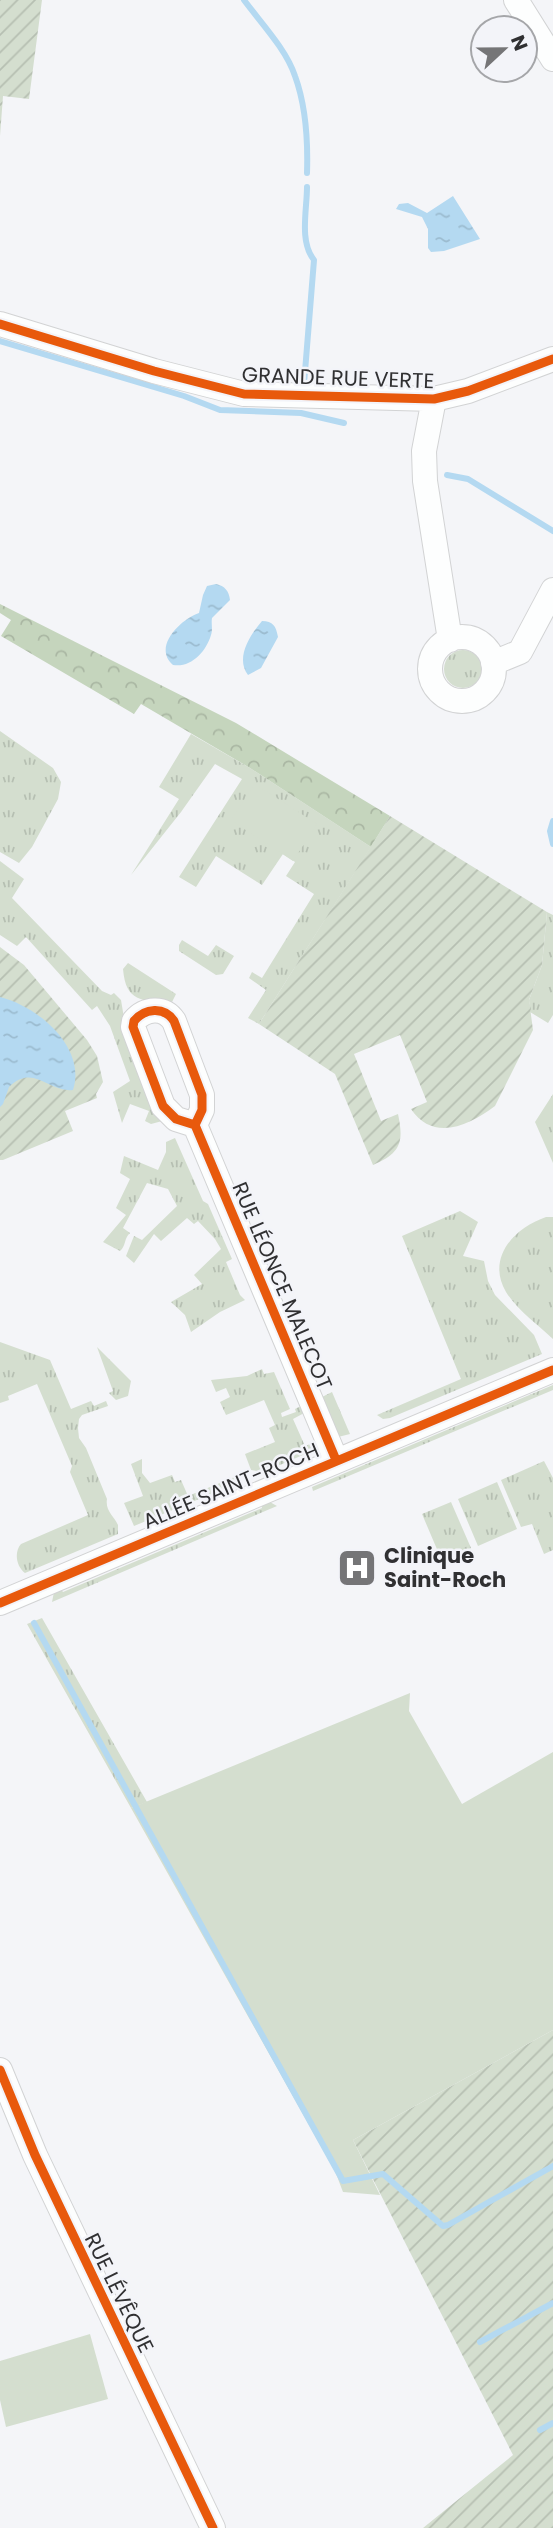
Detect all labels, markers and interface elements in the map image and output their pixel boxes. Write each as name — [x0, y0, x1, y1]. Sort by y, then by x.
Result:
north arrow — [469, 14, 539, 84]
text: N — [504, 31, 534, 55]
street label: GRANDE RUE VERTE — [241, 360, 435, 395]
street label: RUE LÉONCE MALECOT — [226, 1177, 339, 1394]
street label: ALLÉE SAINT-ROCH — [138, 1435, 323, 1536]
place label: Clinique Saint-Roch — [384, 1541, 506, 1594]
hospital icon: Clinique Saint-Roch — [336, 1547, 378, 1589]
street label: RUE LÉVÊQUE — [78, 2228, 161, 2357]

